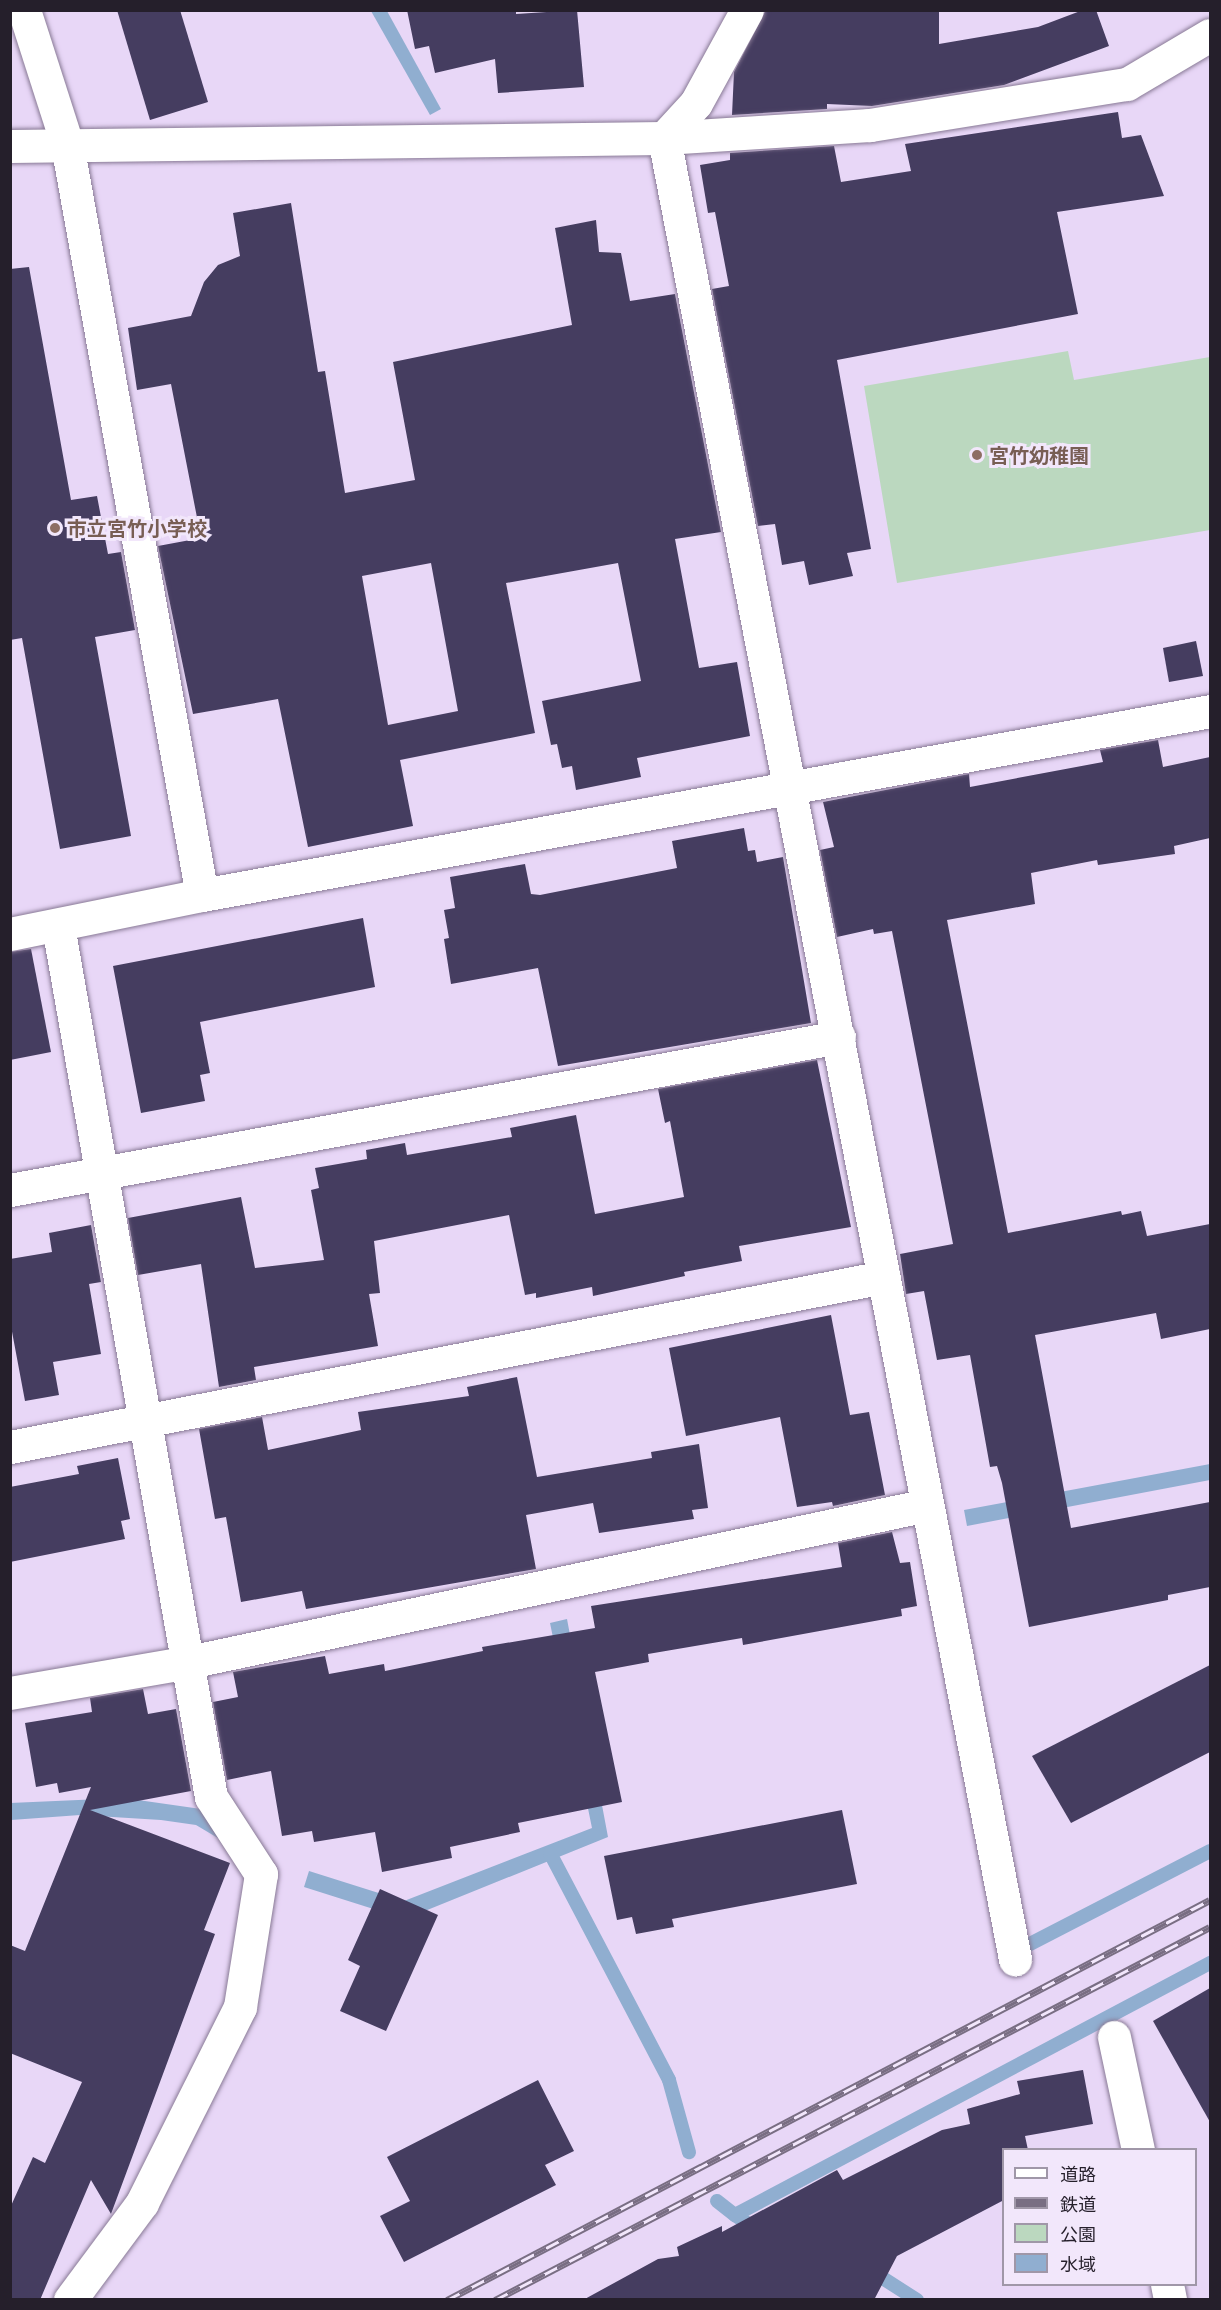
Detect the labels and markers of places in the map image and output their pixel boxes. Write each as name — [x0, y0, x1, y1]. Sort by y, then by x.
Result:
place label: 宮竹幼稚園 — [989, 443, 1089, 467]
marker: 宮竹幼稚園 — [970, 448, 984, 462]
place label: 市立宮竹小学校 — [67, 516, 207, 540]
marker: 市立宮竹小学校 — [48, 521, 62, 535]

